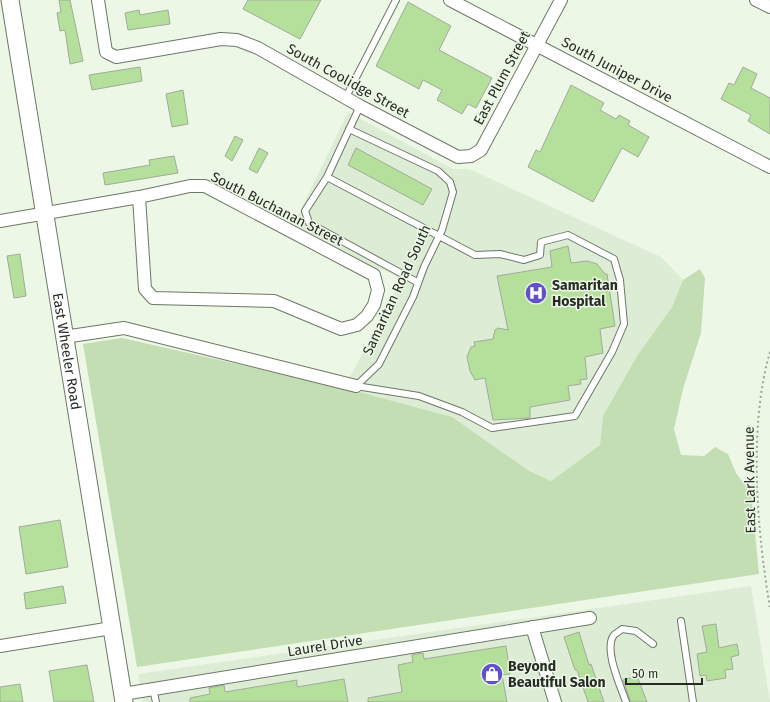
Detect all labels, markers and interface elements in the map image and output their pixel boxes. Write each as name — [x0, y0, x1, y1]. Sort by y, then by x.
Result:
street label: East Plum Street — [470, 27, 534, 128]
street label: South Juniper Drive — [559, 34, 675, 106]
street label: South Coolidge Street — [284, 40, 413, 122]
street label: South Buchanan Street — [208, 168, 347, 250]
street label: Samaritan Road South — [359, 222, 435, 358]
place label: Samaritan Hospital — [552, 277, 618, 310]
hospital icon: Samaritan Hospital — [523, 280, 549, 306]
street label: East Wheeler Road — [49, 292, 85, 411]
street label: East Lark Avenue — [741, 426, 759, 534]
street label: Laurel Drive — [286, 632, 364, 660]
place label: Beyond Beautiful Salon — [508, 658, 606, 691]
scale bar — [626, 660, 702, 686]
shop icon: Beyond Beautiful Salon — [479, 661, 505, 687]
text: 50 m — [632, 667, 658, 681]

